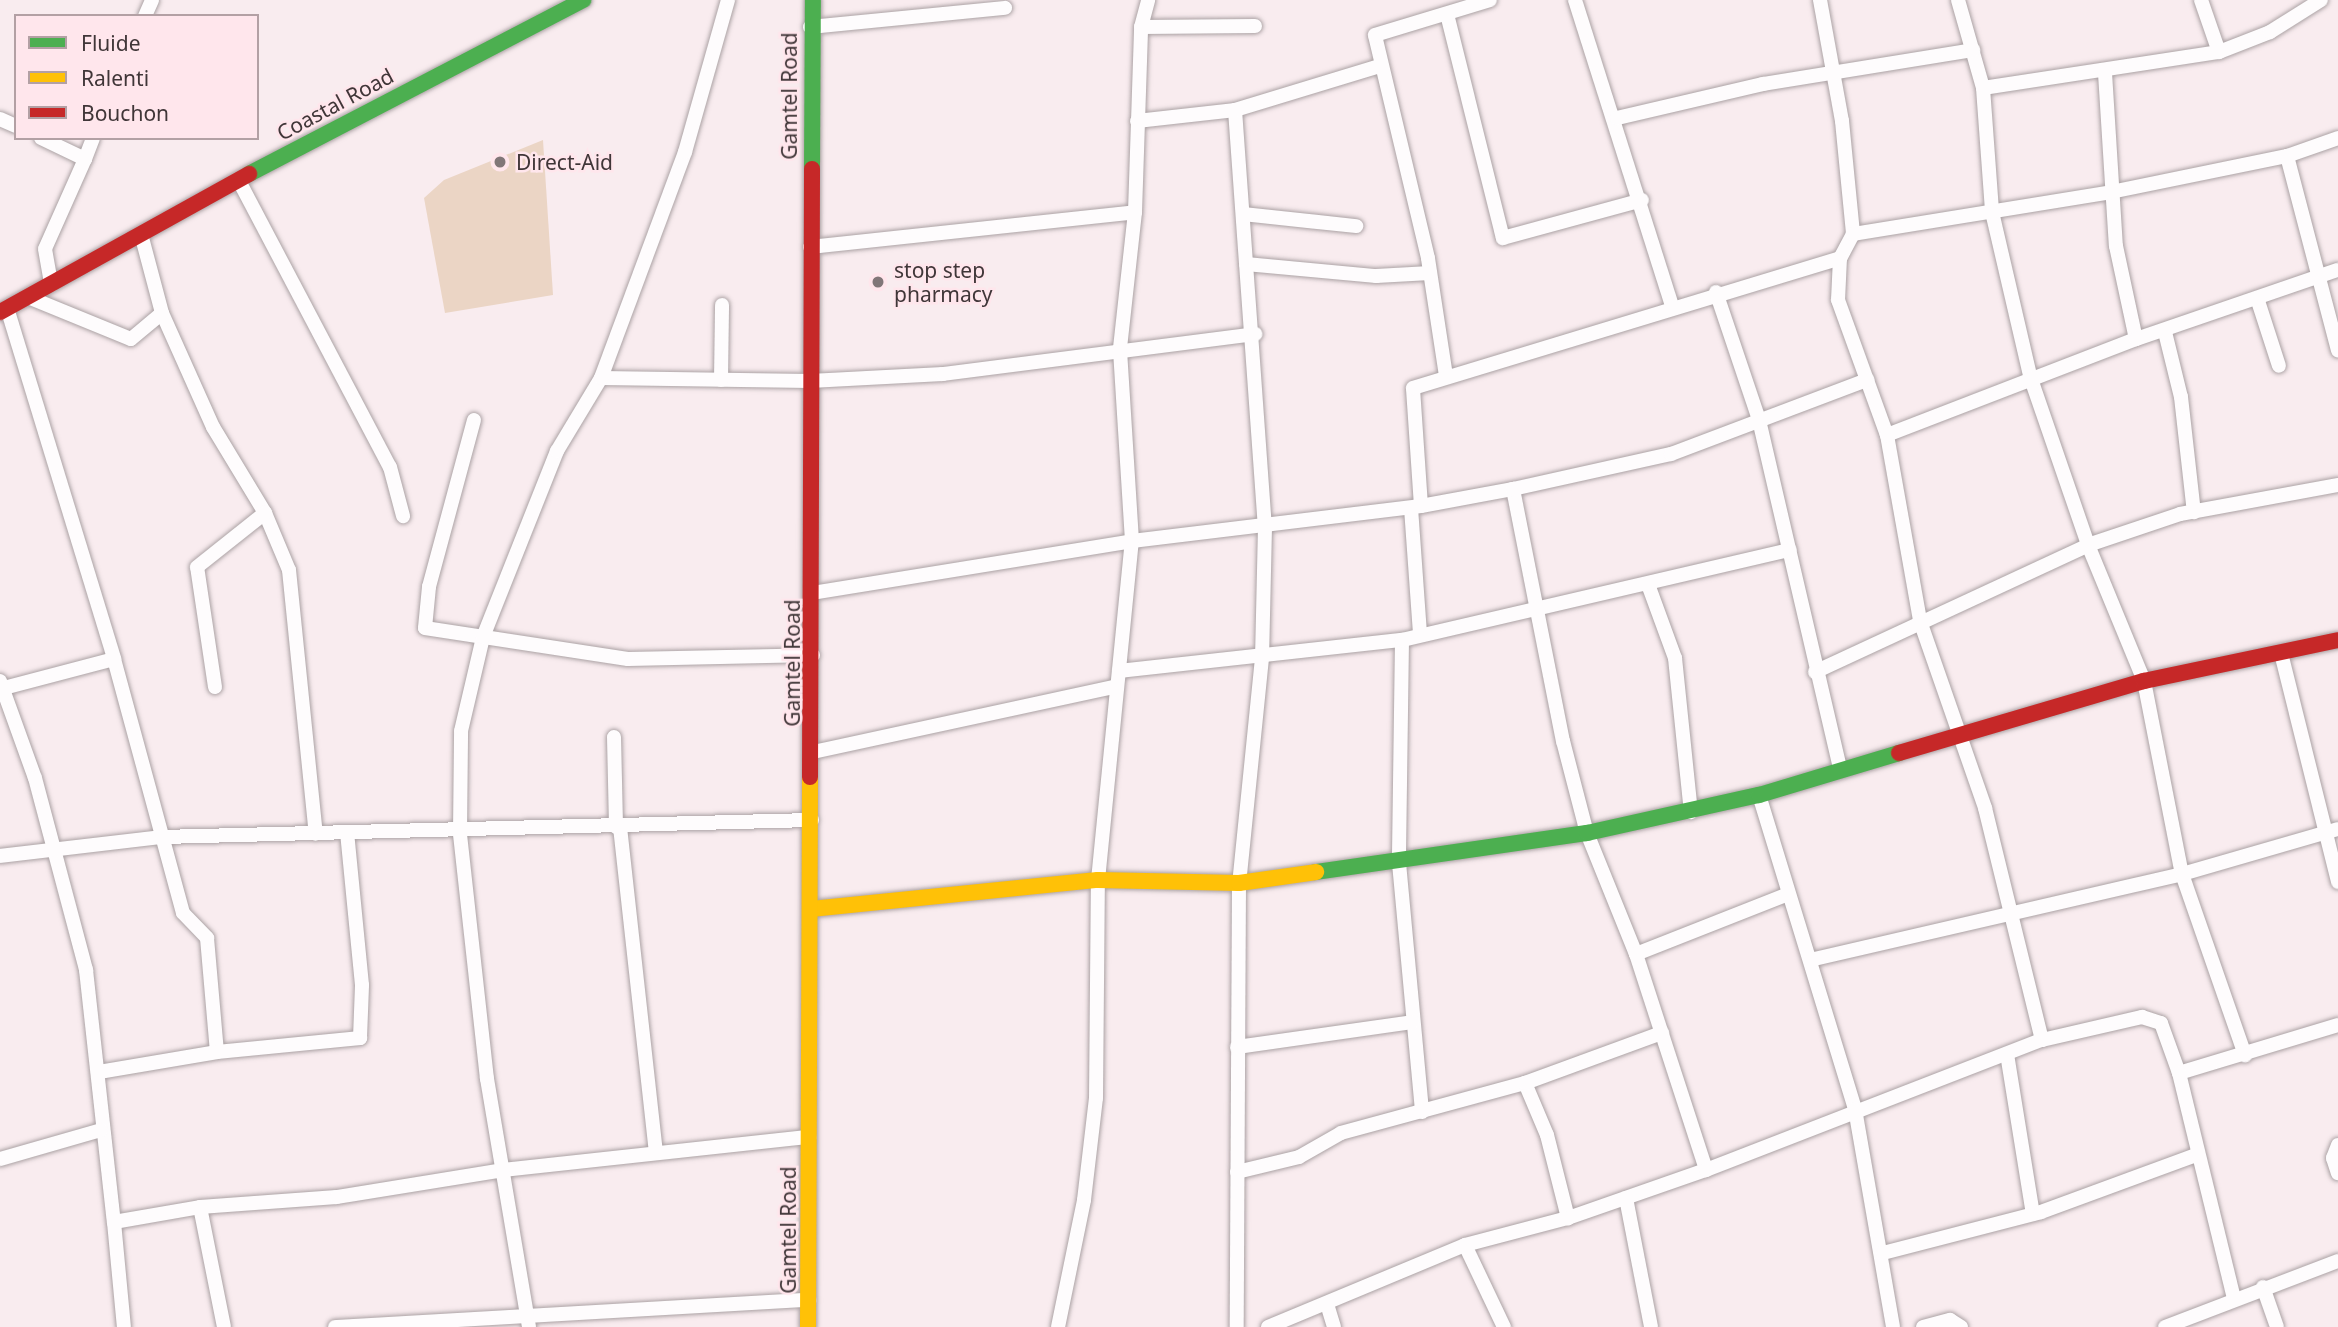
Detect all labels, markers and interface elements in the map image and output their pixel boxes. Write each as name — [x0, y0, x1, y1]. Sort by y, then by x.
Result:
legend — [14, 14, 259, 140]
text: Fluide — [81, 29, 140, 57]
street label: Gamtel Road — [776, 32, 802, 160]
street label: Coastal Road — [272, 63, 398, 145]
text: Ralenti — [81, 64, 149, 92]
text: Bouchon — [81, 99, 169, 127]
place label: Direct-Aid — [516, 149, 613, 175]
marker: Direct-Aid — [490, 152, 510, 172]
place label: stop step pharmacy — [894, 257, 993, 307]
marker: stop step pharmacy — [868, 272, 888, 292]
street label: Gamtel Road — [779, 599, 805, 727]
street label: Gamtel Road — [775, 1166, 801, 1294]

